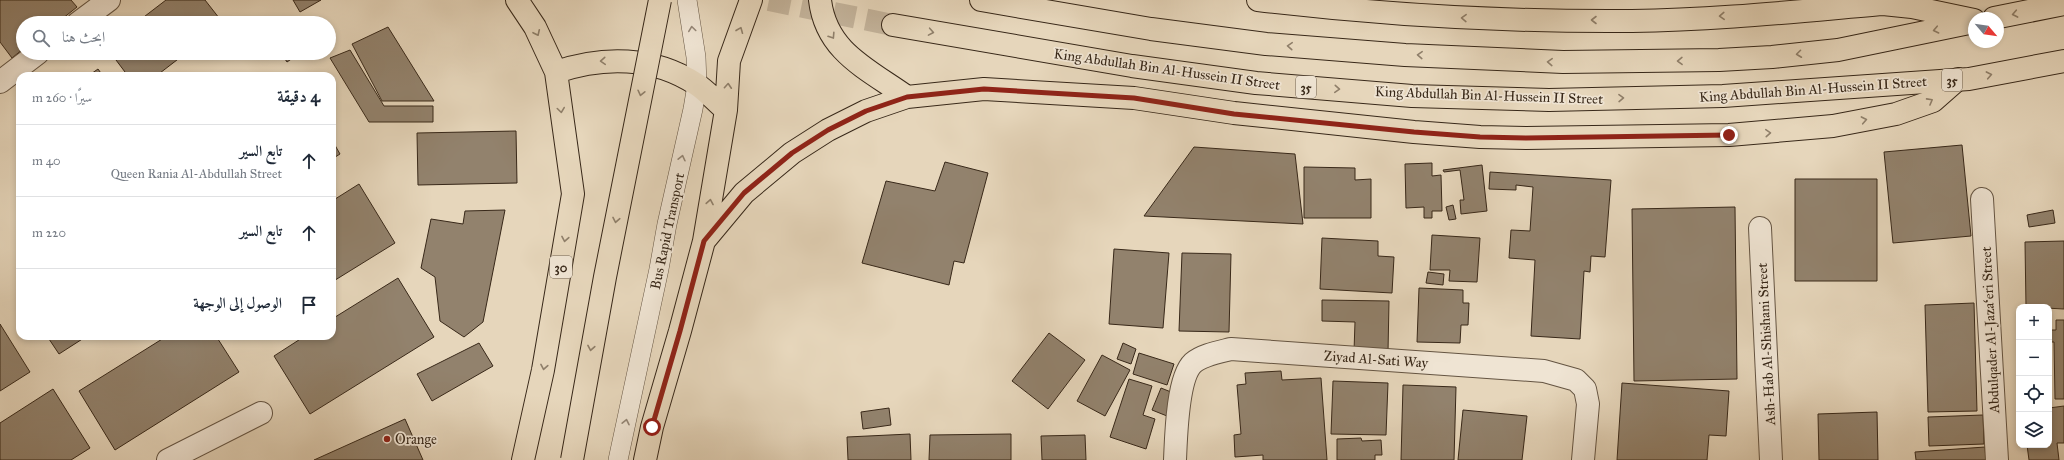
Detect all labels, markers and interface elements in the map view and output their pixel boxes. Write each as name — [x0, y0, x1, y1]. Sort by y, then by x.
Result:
one-way arrow — [2012, 9, 2018, 17]
one-way arrow — [1719, 11, 1725, 20]
north arrow — [1968, 12, 2004, 48]
one-way arrow — [1461, 14, 1467, 23]
search box — [16, 16, 336, 60]
one-way arrow — [1591, 16, 1597, 24]
one-way arrow — [688, 26, 697, 32]
one-way arrow — [1933, 26, 1939, 34]
icon: search — [30, 27, 52, 49]
one-way arrow — [735, 27, 743, 35]
one-way arrow — [928, 27, 934, 36]
text: ابحث هنا — [62, 28, 105, 46]
one-way arrow — [532, 29, 540, 36]
one-way arrow — [827, 32, 835, 39]
one-way arrow — [1287, 41, 1293, 50]
street label: King Abdullah Bin Al-Hussein II Street — [1053, 45, 1281, 94]
one-way arrow — [1796, 49, 1802, 58]
one-way arrow — [1417, 51, 1423, 60]
one-way arrow — [600, 57, 606, 66]
one-way arrow — [1547, 57, 1553, 66]
one-way arrow — [1677, 57, 1683, 65]
road number: 35 — [1942, 69, 1962, 91]
one-way arrow — [1986, 71, 1992, 80]
street label: King Abdullah Bin Al-Hussein II Street — [1699, 73, 1927, 106]
road number: 35 — [1296, 76, 1316, 98]
one-way arrow — [723, 82, 732, 89]
street label: King Abdullah Bin Al-Hussein II Street — [1375, 83, 1603, 108]
one-way arrow — [1334, 85, 1340, 94]
text: 4 دقيقة — [277, 86, 320, 107]
text: سيرًا · 260 m — [32, 90, 92, 106]
one-way arrow — [637, 90, 645, 96]
one-way arrow — [1618, 94, 1624, 103]
one-way arrow — [1926, 99, 1933, 106]
one-way arrow — [556, 107, 565, 113]
one-way arrow — [1861, 117, 1868, 125]
route end — [1720, 126, 1738, 144]
one-way arrow — [1765, 128, 1771, 137]
text: تابع السير — [240, 142, 282, 160]
icon: ahead — [298, 150, 320, 172]
text: 40 m — [32, 153, 61, 169]
one-way arrow — [677, 155, 686, 162]
text: Queen Rania Al-Abdullah Street — [111, 166, 282, 182]
street label: Bus Rapid Transport — [647, 171, 688, 291]
one-way arrow — [706, 199, 714, 205]
one-way arrow — [612, 217, 620, 224]
text: تابع السير — [240, 222, 282, 240]
icon: ahead — [298, 222, 320, 244]
text: 220 m — [32, 225, 66, 241]
one-way arrow — [561, 236, 570, 242]
street label: Abdulqader Al-Jaza‘eri Street — [1978, 246, 2004, 415]
road number: 30 — [550, 256, 572, 278]
street label: Ash-Hab Al-Shishani Street — [1754, 262, 1779, 427]
text: الوصول إلى الوجهة — [193, 294, 282, 312]
icon: arrive — [298, 294, 320, 316]
map controls — [2016, 304, 2052, 448]
button: + — [2016, 304, 2052, 340]
button: − — [2016, 340, 2052, 376]
one-way arrow — [588, 345, 596, 351]
street label: Ziyad Al-Sati Way — [1323, 347, 1429, 372]
one-way arrow — [540, 364, 548, 370]
button: locate — [2016, 376, 2052, 412]
button: layers — [2016, 412, 2052, 448]
route start — [643, 418, 661, 436]
one-way arrow — [622, 419, 630, 425]
place label: Orange — [395, 431, 437, 448]
marker: Orange — [382, 434, 392, 444]

